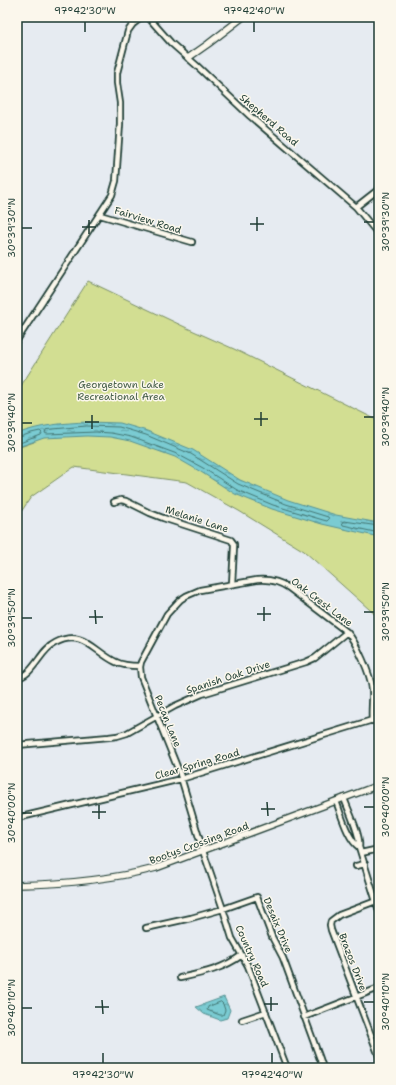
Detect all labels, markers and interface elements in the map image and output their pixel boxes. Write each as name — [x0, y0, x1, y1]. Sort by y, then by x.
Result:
text: 97°42'30"W — [54, 4, 116, 17]
text: 97°42'40"W — [223, 4, 285, 17]
street label: Shepherd Road — [237, 91, 302, 149]
text: 30°39'30"N — [379, 192, 392, 252]
text: 30°39'30"N — [5, 198, 18, 258]
street label: Fairview Road — [113, 204, 184, 237]
park label: Georgetown Lake Recreational Area — [77, 378, 166, 403]
text: 30°39'40"N — [379, 387, 392, 447]
text: 30°39'40"N — [5, 393, 18, 453]
street label: Melanie Lane — [164, 503, 230, 535]
street label: Oak Crest Lane — [289, 575, 356, 630]
text: 30°39'50"N — [379, 582, 392, 642]
text: 30°39'50"N — [5, 588, 18, 648]
street label: Spanish Oak Drive — [184, 657, 272, 697]
street label: Pecan Lane — [152, 693, 184, 749]
street label: Clear Spring Road — [153, 746, 241, 782]
text: 30°40'00"N — [379, 777, 392, 837]
text: 30°40'00"N — [5, 783, 18, 843]
street label: Bootys Crossing Road — [148, 819, 251, 867]
street label: Desaix Drive — [260, 895, 296, 955]
street label: Country Road — [233, 923, 272, 990]
street label: Brazos Drive — [336, 931, 370, 993]
text: 30°40'10"N — [379, 973, 392, 1031]
text: 30°40'10"N — [5, 979, 18, 1037]
text: 97°42'30"W — [72, 1068, 134, 1081]
text: 97°42'40"W — [241, 1068, 303, 1081]

